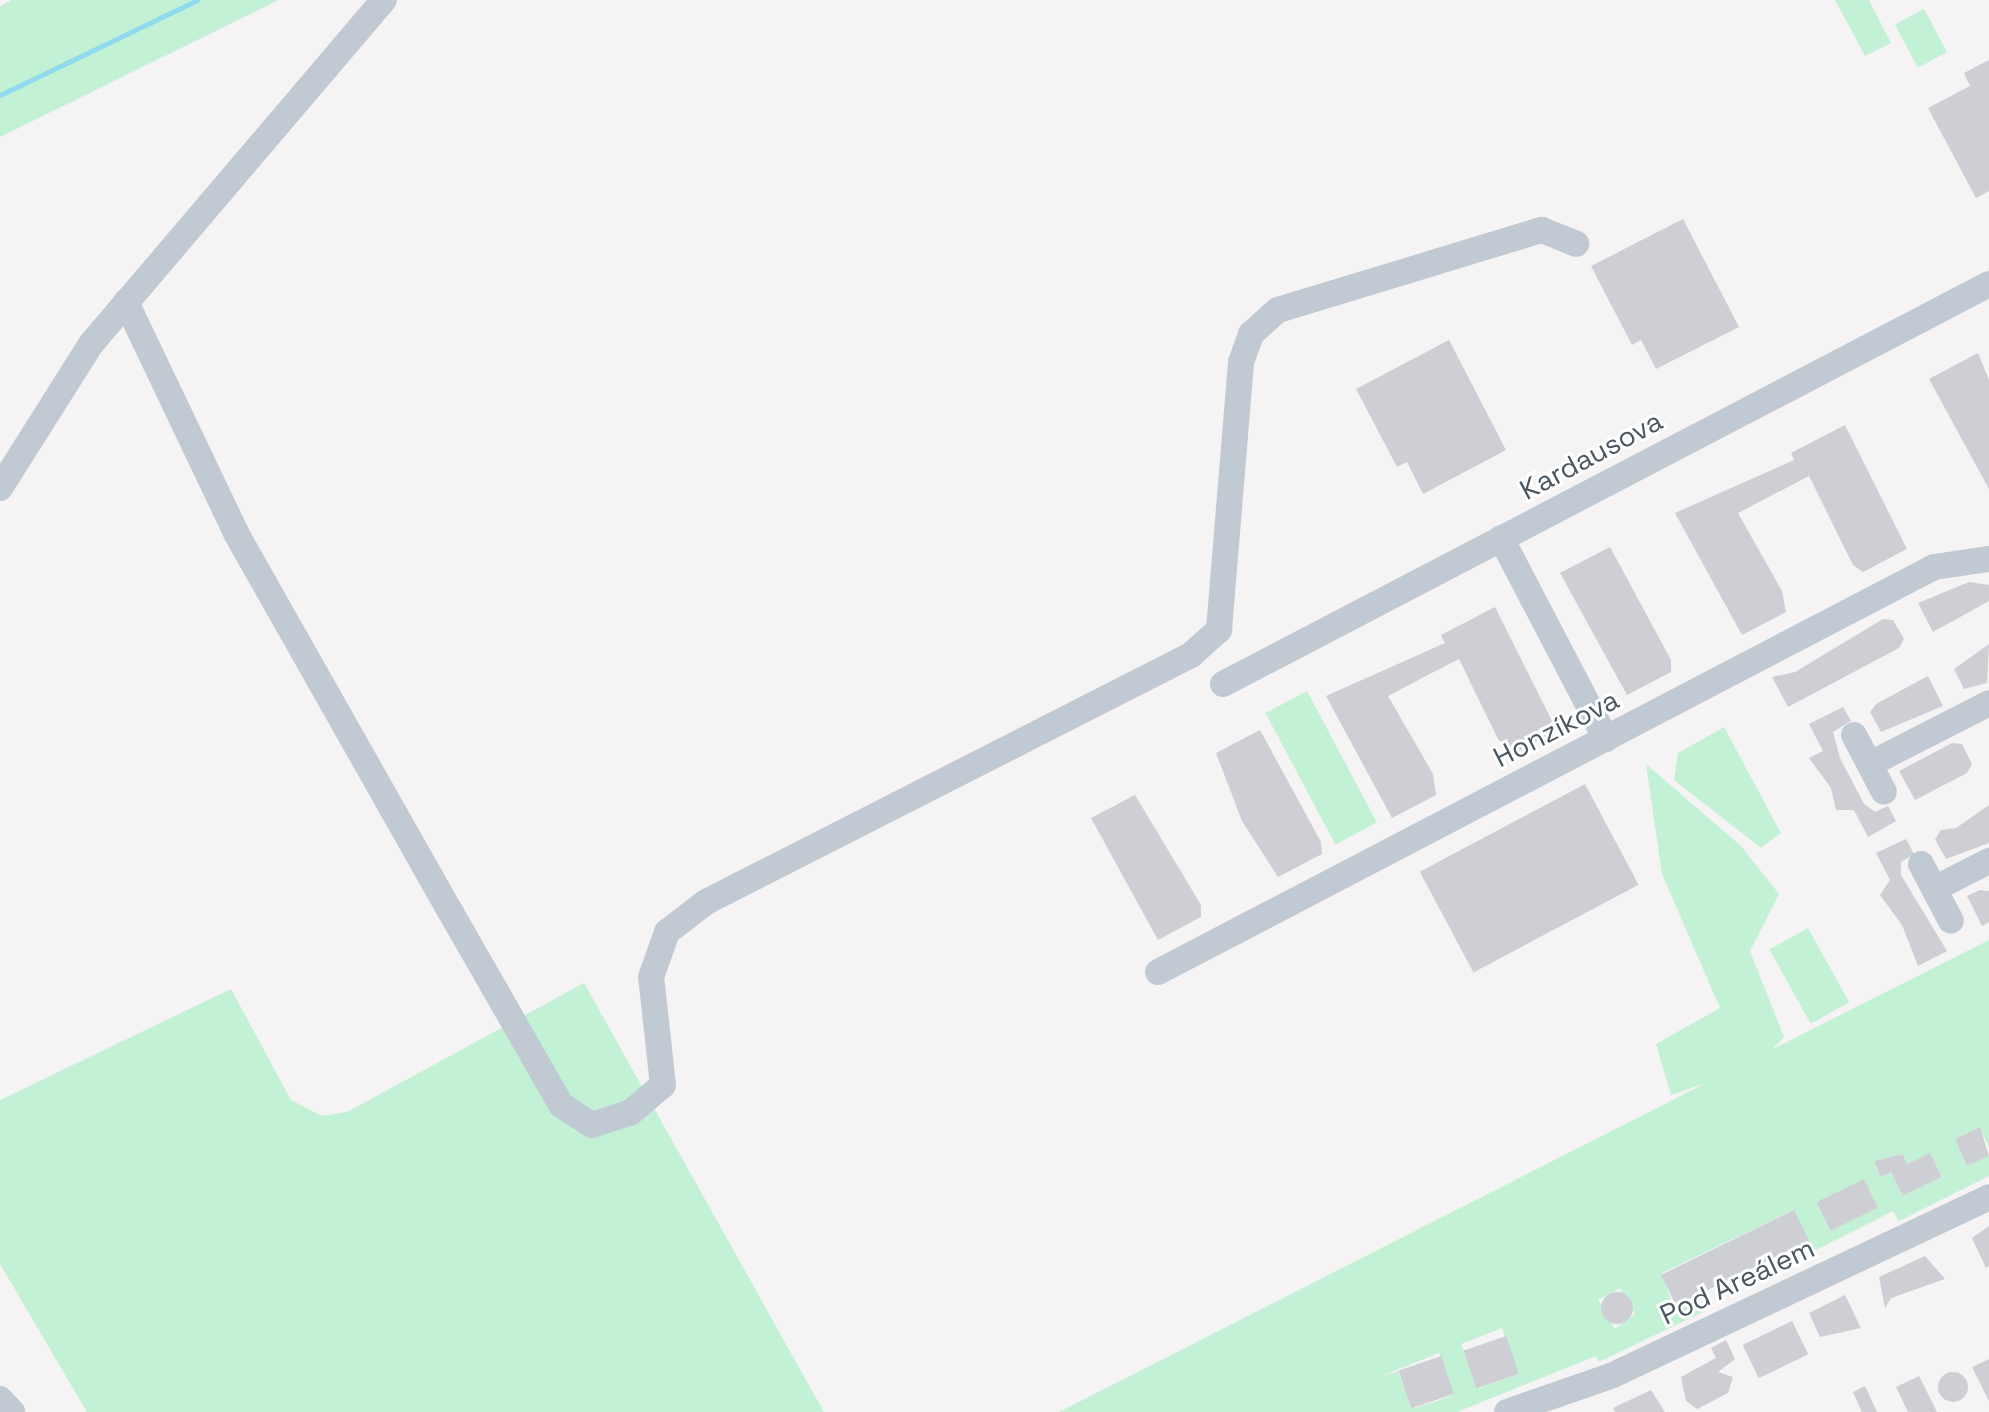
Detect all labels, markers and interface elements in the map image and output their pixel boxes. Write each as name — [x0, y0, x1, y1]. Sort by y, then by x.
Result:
street label: Kardausova — [1514, 403, 1668, 507]
street label: Honzíkova — [1488, 682, 1624, 774]
street label: Pod Areálem — [1654, 1231, 1820, 1331]

